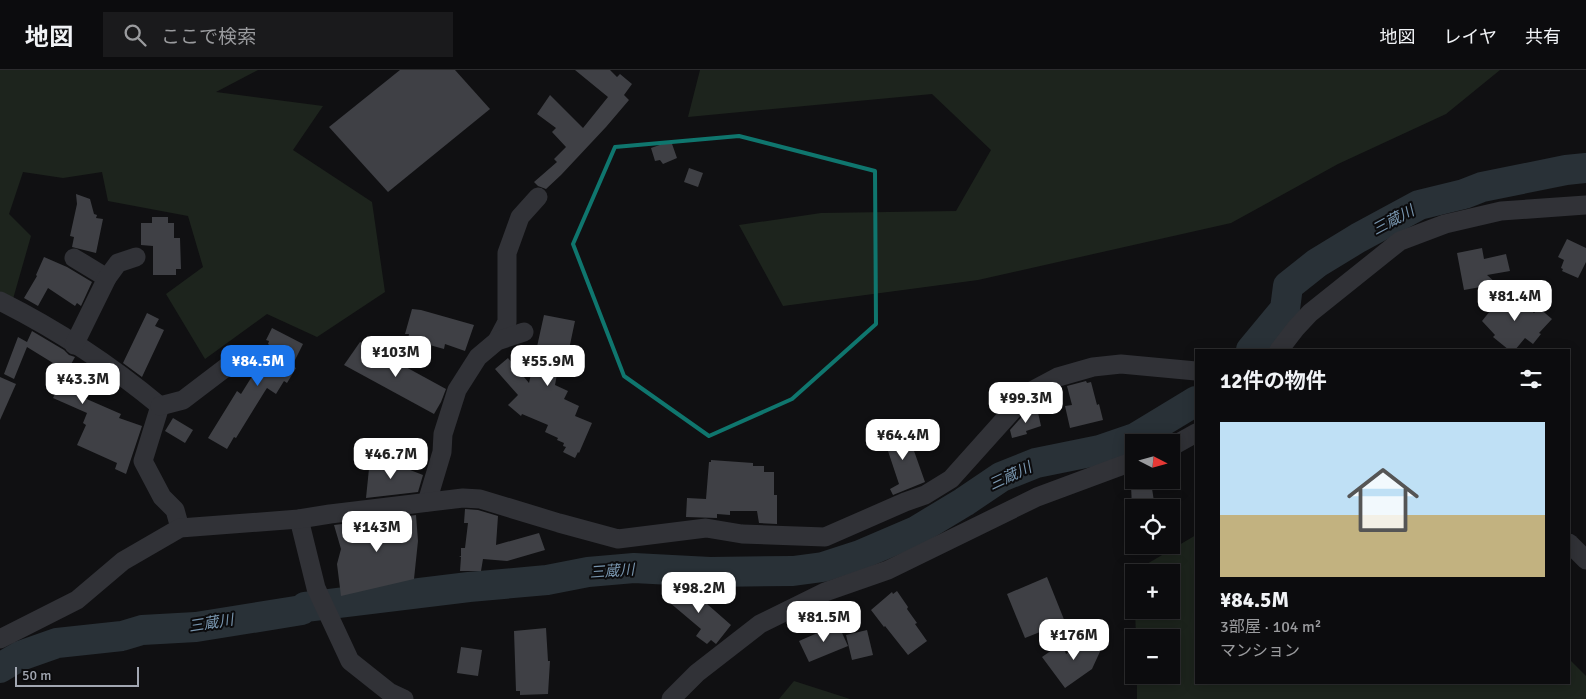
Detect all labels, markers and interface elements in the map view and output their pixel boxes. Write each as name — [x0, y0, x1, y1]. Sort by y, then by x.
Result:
search box — [103, 12, 453, 57]
icon: search — [121, 21, 149, 49]
text: 地図 — [25, 22, 73, 52]
text: ここで検索 — [161, 25, 256, 49]
text: 地図 — [1380, 26, 1416, 48]
text: レイヤ — [1444, 26, 1497, 48]
text: 共有 — [1525, 26, 1561, 48]
water label: 三蔵川 — [1369, 201, 1419, 239]
pin: ¥81.4M — [1474, 280, 1556, 322]
text: ¥81.4M — [1489, 286, 1541, 306]
pin: ¥103M — [361, 336, 431, 378]
text: ¥103M — [372, 342, 420, 362]
pin: ¥84.5M — [217, 344, 299, 387]
pin: ¥55.9M — [507, 344, 589, 387]
text: ¥84.5M — [232, 351, 284, 371]
text: ¥55.9M — [522, 351, 574, 371]
pin: ¥43.3M — [42, 362, 124, 405]
icon: filters — [1517, 365, 1545, 393]
text: 12件の物件 — [1220, 368, 1327, 394]
text: ¥43.3M — [57, 369, 109, 389]
pin: ¥99.3M — [985, 382, 1067, 424]
text: ¥99.3M — [1000, 388, 1052, 408]
pin: ¥64.4M — [862, 418, 944, 461]
text: ¥64.4M — [877, 425, 929, 445]
north arrow — [1125, 434, 1180, 489]
map controls — [1125, 434, 1180, 684]
pin: ¥46.7M — [350, 438, 432, 480]
text: ¥46.7M — [365, 444, 417, 464]
icon: home — [1338, 455, 1428, 545]
water label: 三蔵川 — [986, 457, 1036, 494]
button: locate — [1125, 499, 1180, 554]
pin: ¥143M — [342, 510, 412, 553]
text: ¥143M — [353, 517, 401, 537]
water label: 三蔵川 — [589, 560, 637, 582]
button: + — [1125, 564, 1180, 619]
pin: ¥98.2M — [658, 572, 740, 614]
text: ¥98.2M — [673, 578, 725, 598]
text: ¥84.5M — [1220, 587, 1289, 613]
pin: ¥81.5M — [783, 600, 865, 643]
text: ¥81.5M — [798, 607, 850, 627]
water label: 三蔵川 — [187, 610, 237, 635]
text: 3部屋 · 104 m² — [1220, 617, 1321, 637]
pin: ¥176M — [1039, 618, 1109, 661]
text: ¥176M — [1050, 625, 1098, 645]
button: − — [1125, 629, 1180, 684]
text: マンション — [1220, 641, 1300, 661]
scale bar — [15, 664, 139, 687]
text: 50 m — [22, 667, 51, 684]

